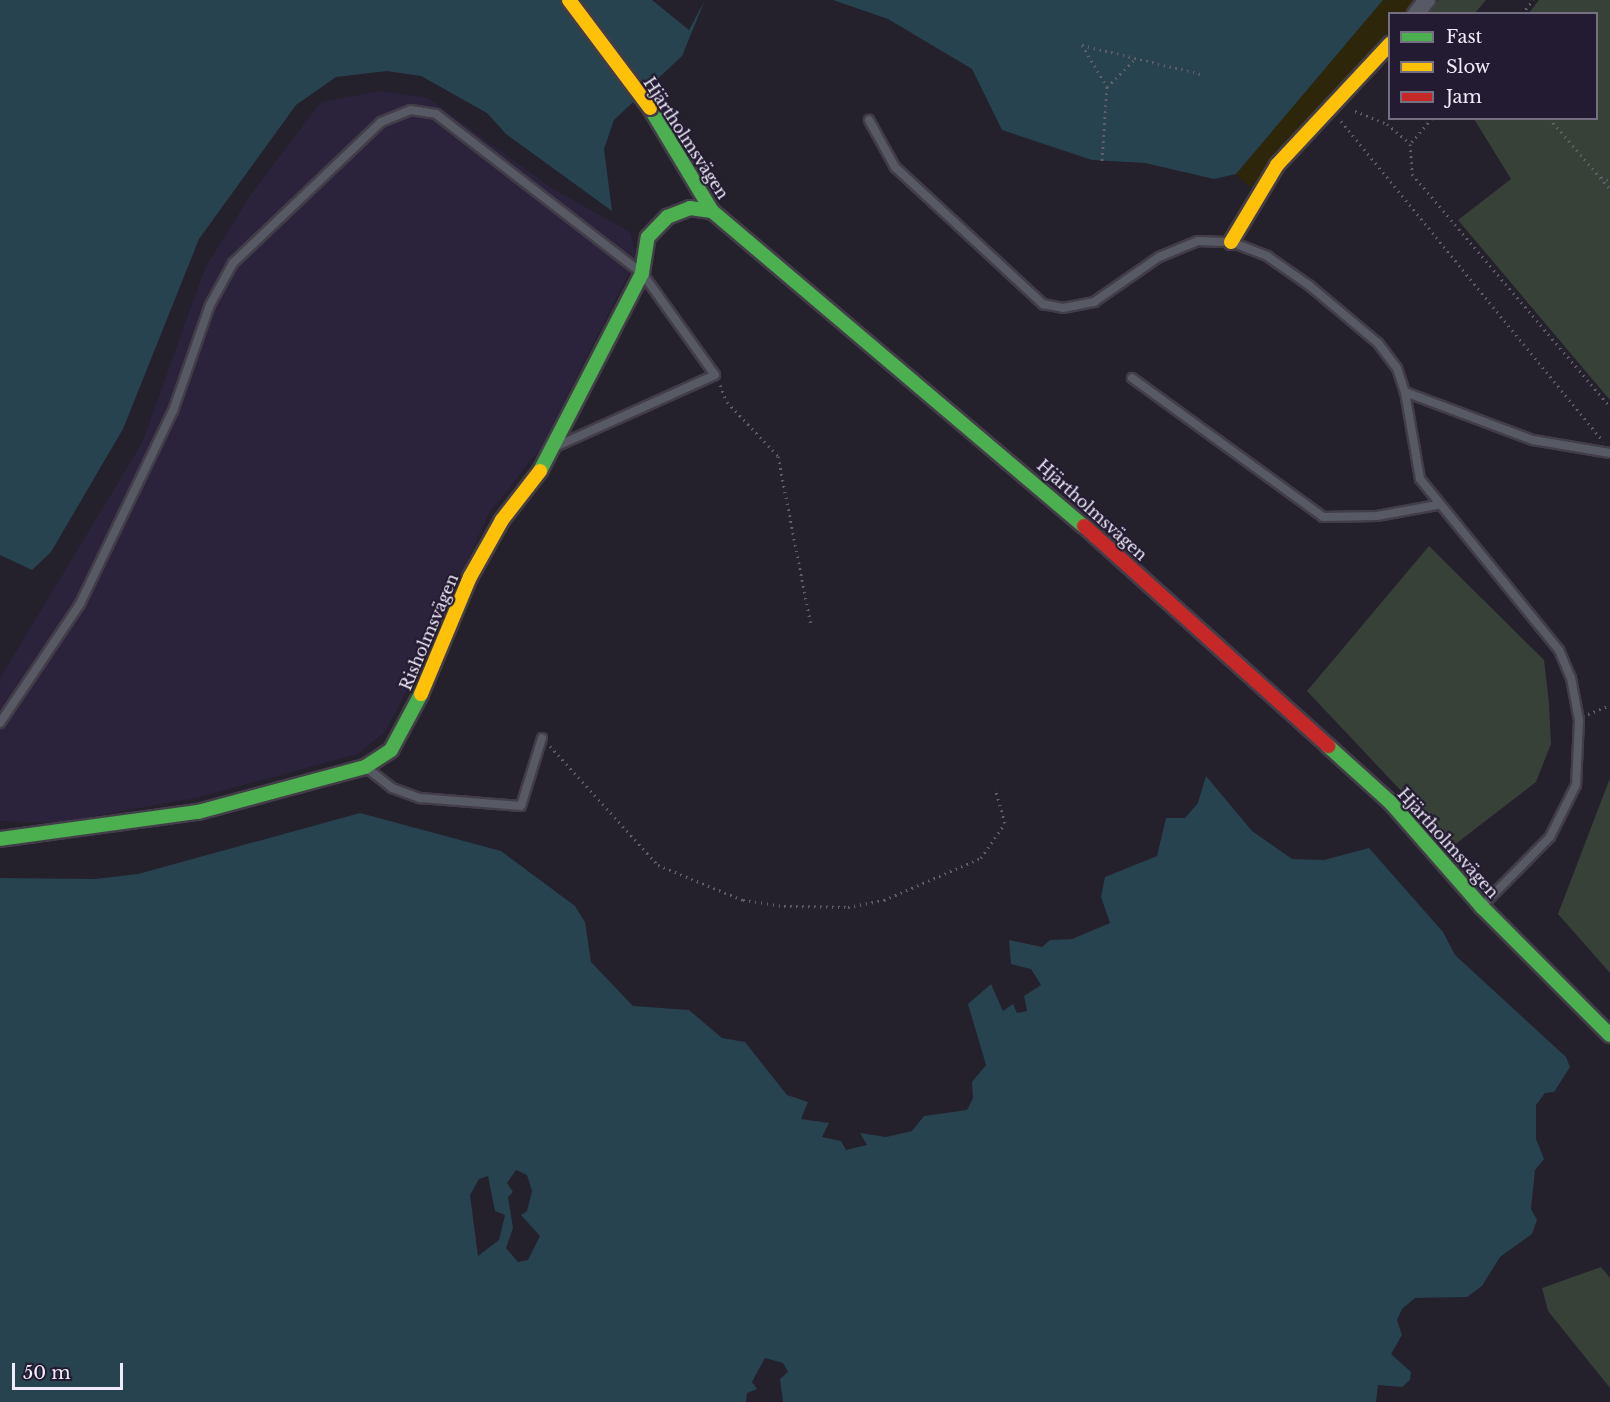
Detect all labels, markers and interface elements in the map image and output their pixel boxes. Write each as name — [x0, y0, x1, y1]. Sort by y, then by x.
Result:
legend — [1388, 12, 1598, 120]
text: Fast — [1446, 26, 1482, 48]
text: Slow — [1446, 56, 1490, 78]
street label: Hjärtholmsvägen — [640, 74, 732, 202]
text: Jam — [1446, 86, 1482, 108]
street label: Hjärtholmsvägen — [1033, 456, 1151, 564]
street label: Risholmsvägen — [396, 571, 462, 693]
street label: Hjärtholmsvägen — [1394, 784, 1502, 902]
scale bar — [15, 1351, 126, 1389]
text: 50 m — [23, 1362, 71, 1384]

